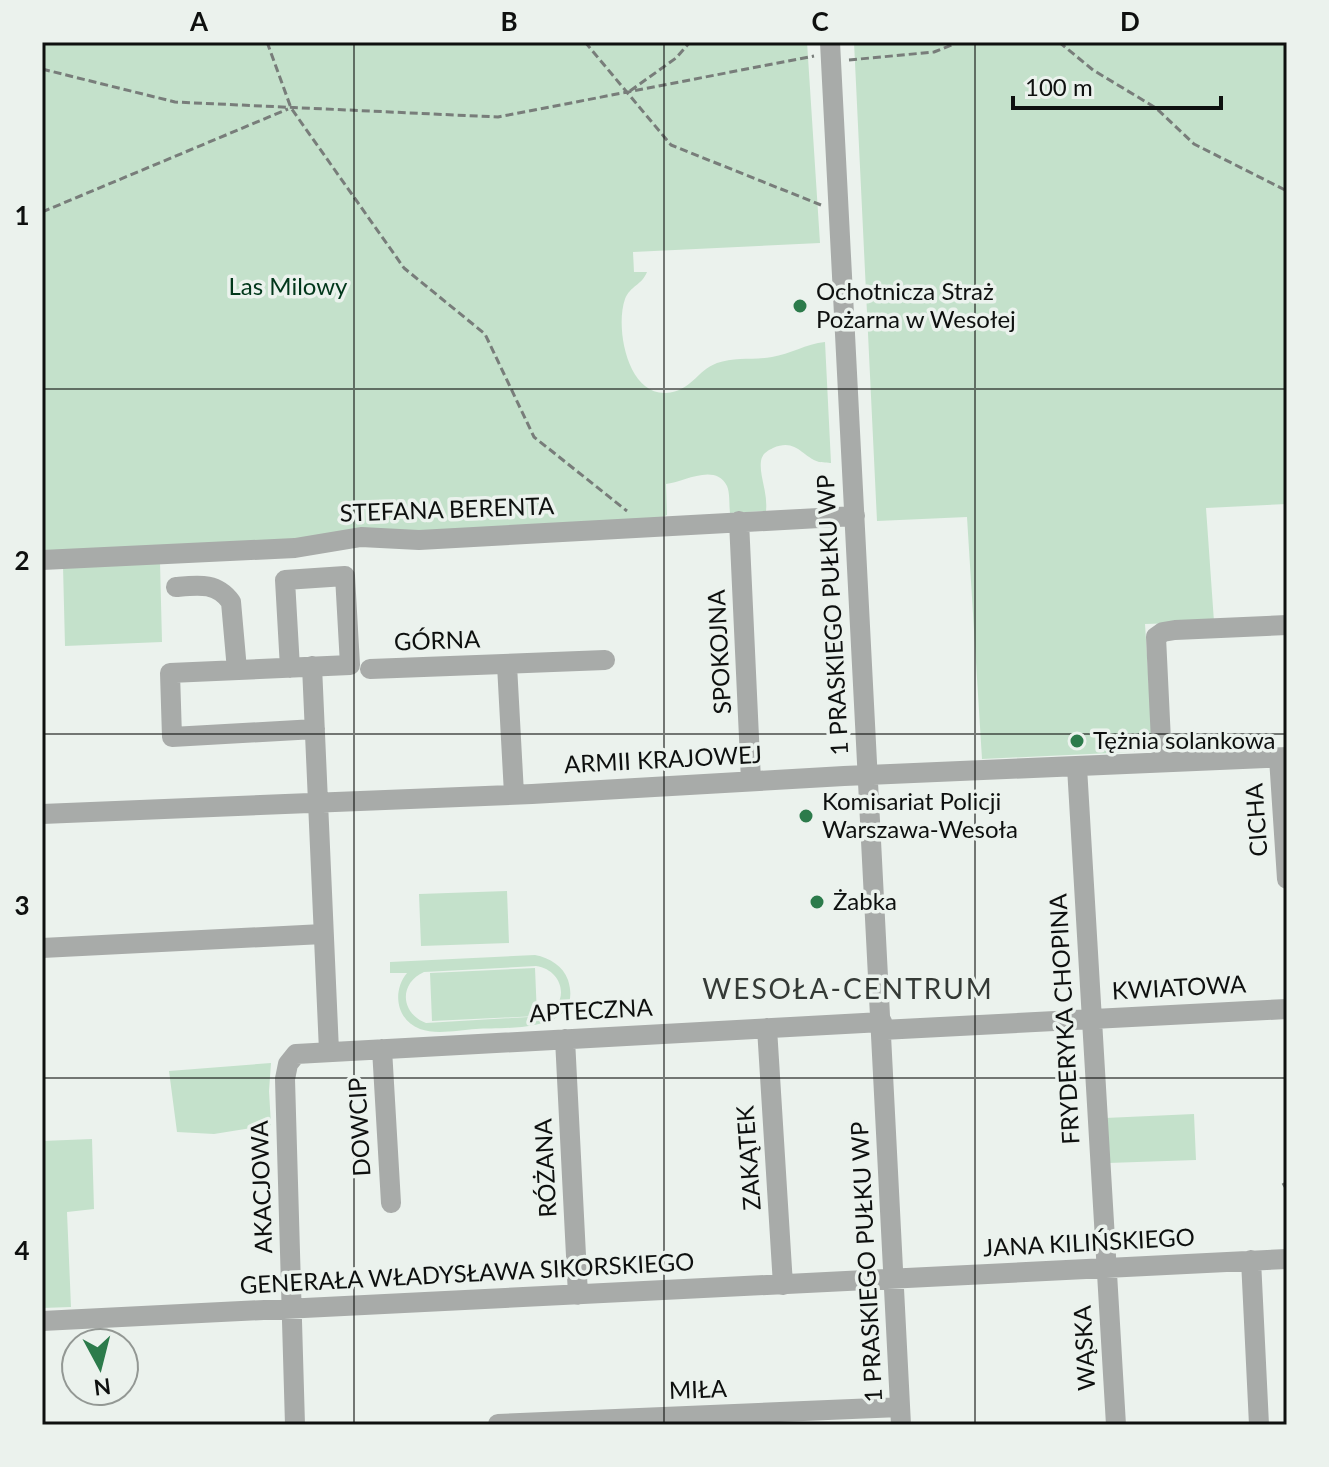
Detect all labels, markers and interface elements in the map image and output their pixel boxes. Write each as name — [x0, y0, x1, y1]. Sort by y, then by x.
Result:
text: A — [189, 5, 209, 37]
text: B — [500, 5, 518, 37]
text: C — [811, 5, 829, 37]
text: D — [1120, 5, 1140, 37]
scale bar — [1013, 60, 1221, 110]
text: 100 m — [1025, 72, 1093, 101]
text: 1 — [14, 199, 30, 231]
park label: Las Milowy — [229, 271, 348, 300]
place label: Ochotnicza Straż Pożarna w Wesołej — [816, 276, 1016, 333]
marker: Ochotnicza Straż Pożarna w Wesołej — [791, 297, 809, 315]
street label: 1 PRASKIEGO PUŁKU WP — [810, 474, 853, 756]
street label: STEFANA BERENTA — [339, 490, 556, 527]
text: 2 — [14, 544, 30, 576]
street label: SPOKOJNA — [701, 588, 736, 715]
street label: GÓRNA — [393, 623, 481, 655]
place label: Tężnia solankowa — [1093, 725, 1276, 754]
marker: Tężnia solankowa — [1068, 732, 1086, 750]
street label: ARMII KRAJOWEJ — [563, 739, 763, 778]
street label: CICHA — [1238, 782, 1273, 858]
place label: Komisariat Policji Warszawa-Wesoła — [822, 786, 1018, 843]
marker: Komisariat Policji Warszawa-Wesoła — [797, 807, 815, 825]
place label: Żabka — [833, 886, 897, 915]
text: 3 — [14, 889, 30, 921]
street label: FRYDERYKA CHOPINA — [1042, 892, 1085, 1145]
marker: Żabka — [808, 893, 826, 911]
street label: KWIATOWA — [1111, 968, 1248, 1005]
district label: WESOŁA-CENTRUM — [702, 971, 994, 1005]
street label: APTECZNA — [529, 992, 654, 1027]
street label: DOWCIP — [341, 1077, 376, 1177]
street label: ZAKĄTEK — [729, 1105, 766, 1212]
street label: RÓŻANA — [527, 1117, 562, 1218]
street label: AKACJOWA — [244, 1119, 277, 1254]
street label: 1 PRASKIEGO PUŁKU WP — [844, 1121, 887, 1403]
street label: JANA KILIŃSKIEGO — [982, 1221, 1196, 1262]
text: 4 — [14, 1234, 30, 1266]
street label: GENERAŁA WŁADYSŁAWA SIKORSKIEGO — [239, 1246, 695, 1299]
street label: WĄSKA — [1067, 1304, 1100, 1391]
north arrow — [60, 1327, 140, 1407]
text: N — [92, 1373, 113, 1402]
street label: MIŁA — [668, 1373, 728, 1404]

